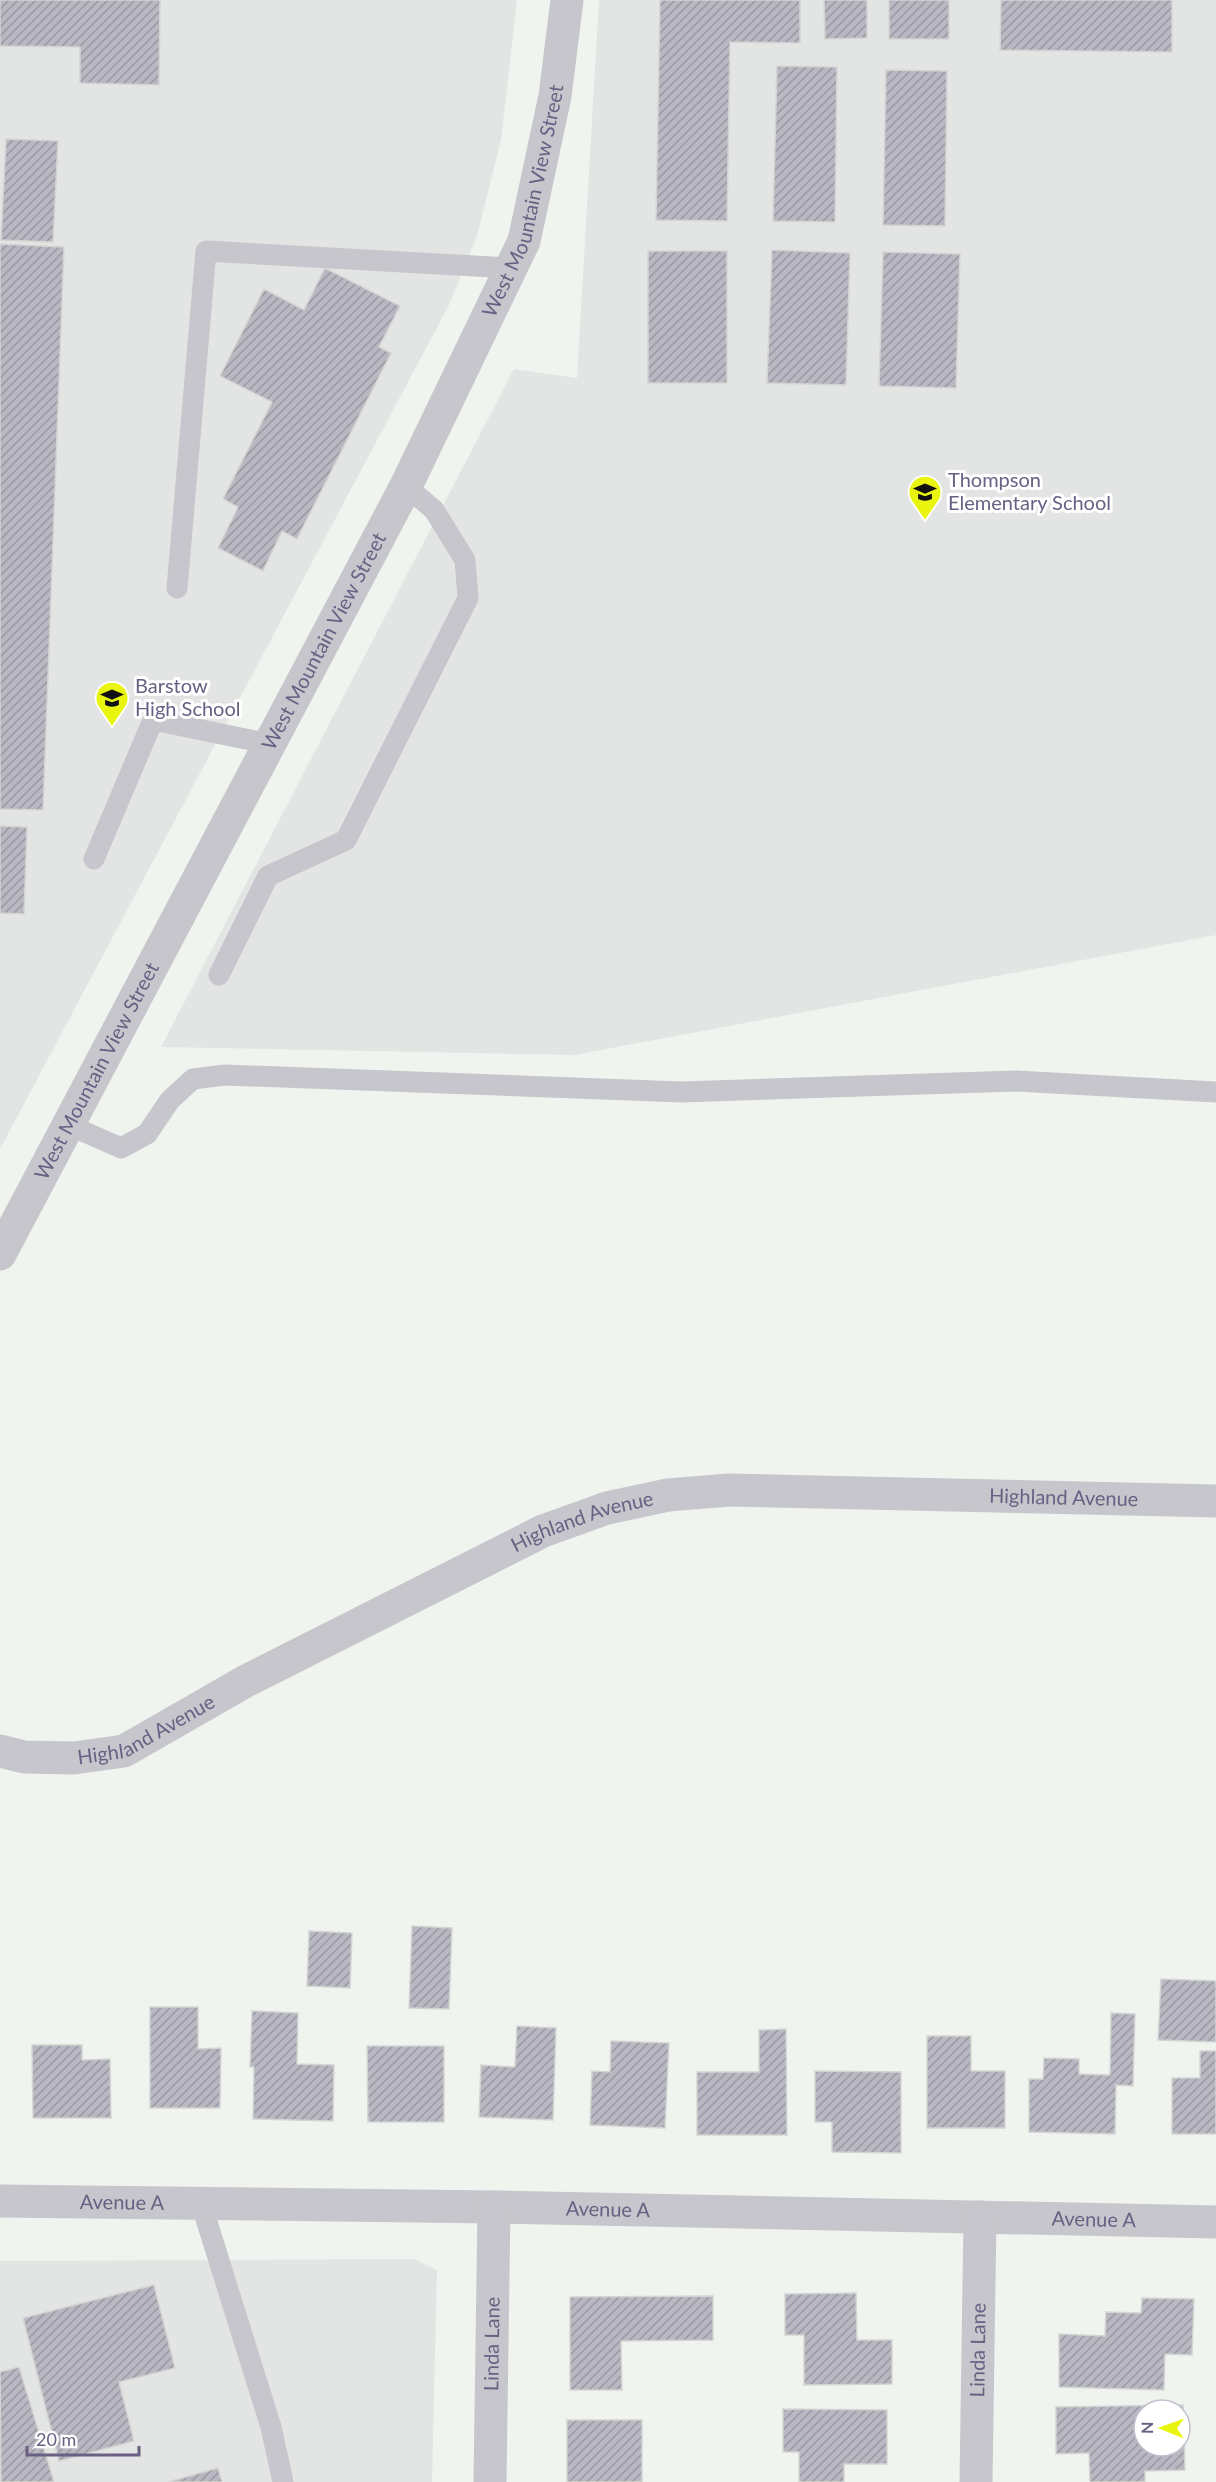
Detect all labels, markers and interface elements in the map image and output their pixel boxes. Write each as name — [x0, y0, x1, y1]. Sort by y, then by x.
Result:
street label: West Mountain View Street — [476, 83, 567, 320]
place label: Thompson Elementary School — [948, 467, 1111, 514]
school or university icon: Thompson Elementary School — [907, 474, 943, 521]
street label: West Mountain View Street — [256, 528, 390, 754]
place label: Barstow High School — [135, 673, 241, 720]
school or university icon: Barstow High School — [94, 680, 130, 727]
street label: West Mountain View Street — [29, 958, 163, 1183]
street label: Highland Avenue — [989, 1483, 1139, 1510]
street label: Highland Avenue — [507, 1485, 655, 1556]
street label: Highland Avenue — [76, 1689, 218, 1768]
street label: Avenue A — [80, 2189, 165, 2214]
street label: Avenue A — [566, 2195, 651, 2221]
street label: Avenue A — [1051, 2206, 1137, 2231]
street label: Linda Lane — [478, 2297, 504, 2391]
street label: Linda Lane — [964, 2303, 990, 2397]
north arrow — [1132, 2398, 1192, 2458]
scale bar — [27, 2419, 140, 2457]
text: N — [1137, 2421, 1156, 2434]
text: 20 m — [36, 2428, 76, 2450]

